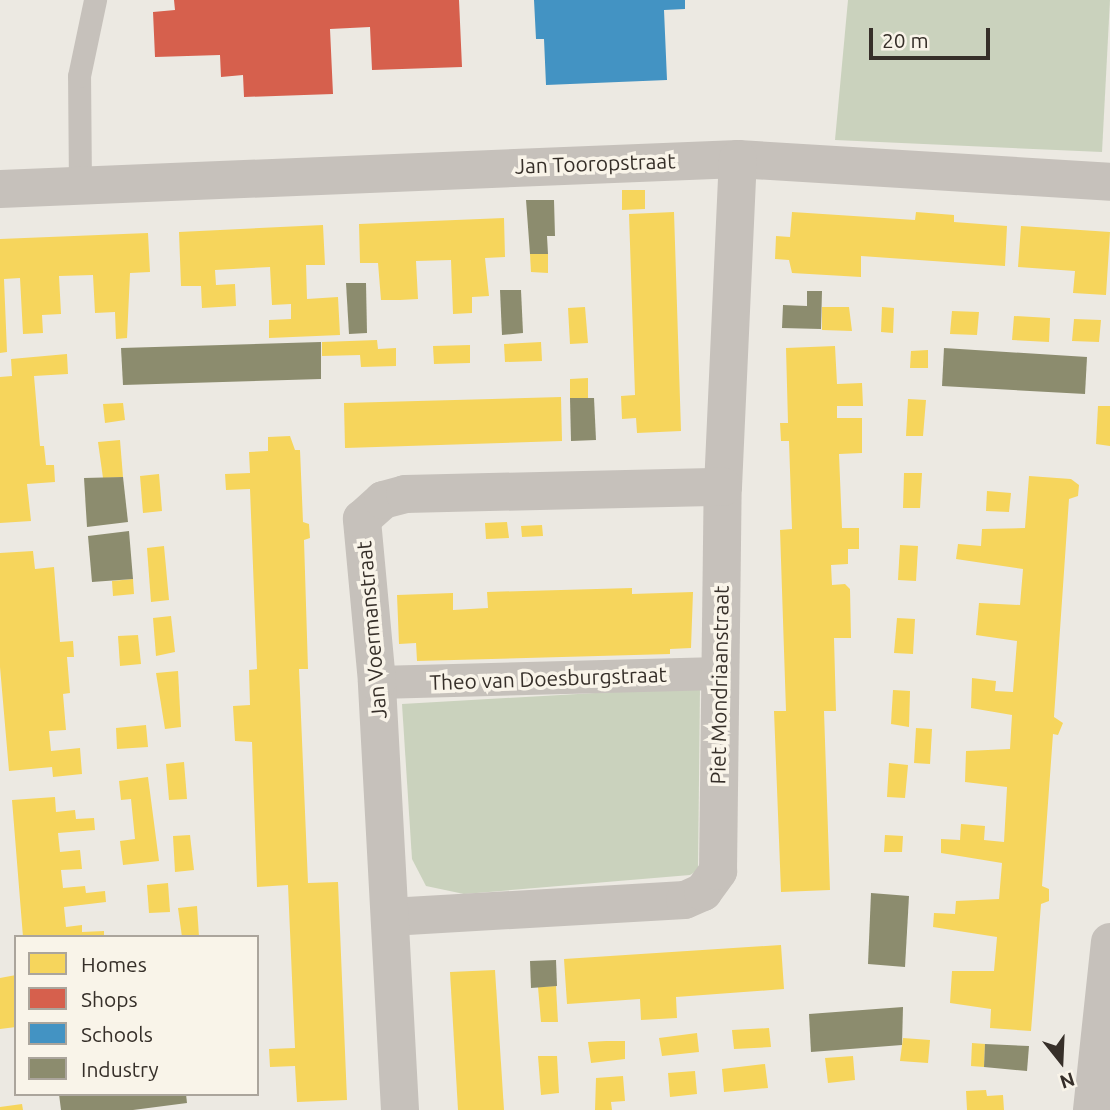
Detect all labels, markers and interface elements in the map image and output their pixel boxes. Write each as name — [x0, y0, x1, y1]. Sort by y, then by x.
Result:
scale bar — [872, 14, 993, 58]
text: 20 m — [882, 28, 929, 52]
street label: Jan Tooropstraat — [514, 148, 676, 178]
street label: Jan Voermanstraat — [351, 540, 391, 720]
street label: Piet Mondriaanstraat — [705, 585, 733, 785]
street label: Theo van Doesburgstraat — [429, 661, 667, 695]
legend — [14, 935, 259, 1096]
text: Homes — [81, 952, 147, 976]
text: Shops — [81, 987, 138, 1011]
text: Schools — [81, 1022, 153, 1046]
north arrow — [1026, 1026, 1096, 1096]
text: Industry — [81, 1057, 159, 1081]
text: N — [1057, 1068, 1078, 1094]

